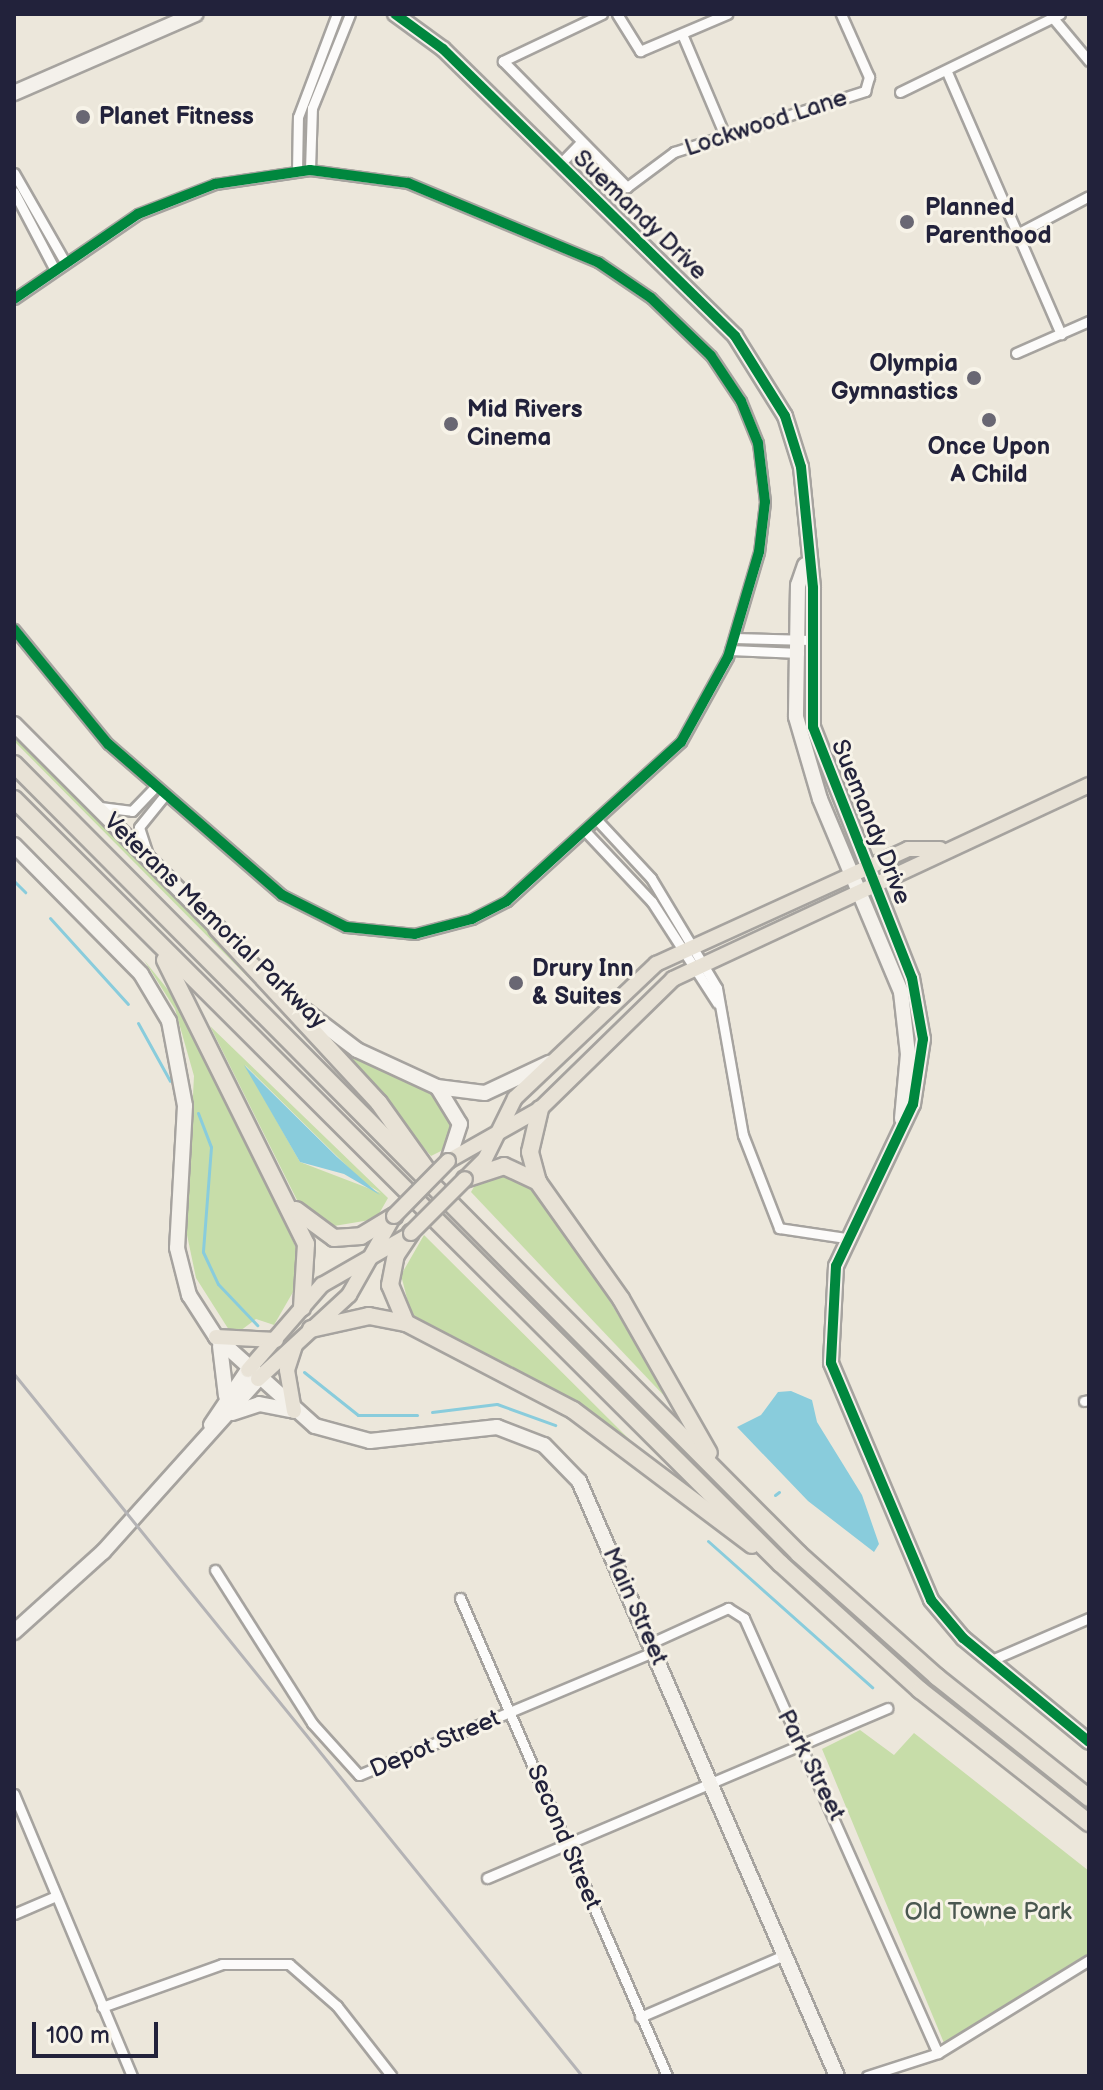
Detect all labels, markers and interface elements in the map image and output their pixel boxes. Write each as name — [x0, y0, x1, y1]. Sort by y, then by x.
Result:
street label: Lockwood Lane — [681, 83, 851, 163]
place label: Planet Fitness — [99, 103, 254, 131]
marker: Planet Fitness — [74, 108, 92, 126]
street label: Suemandy Drive — [566, 143, 714, 287]
place label: Planned Parenthood — [925, 194, 1051, 250]
marker: Planned Parenthood — [896, 211, 918, 233]
place label: Olympia Gymnastics — [831, 350, 958, 406]
marker: Olympia Gymnastics — [965, 369, 983, 387]
place label: Mid Rivers Cinema — [467, 396, 583, 452]
marker: Once Upon A Child — [980, 411, 998, 429]
marker: Mid Rivers Cinema — [442, 415, 460, 433]
place label: Once Upon A Child — [928, 433, 1050, 489]
street label: Suemandy Drive — [825, 735, 917, 909]
street label: Veterans Memorial Parkway — [98, 807, 332, 1035]
place label: Drury Inn & Suites — [532, 955, 634, 1011]
marker: Drury Inn & Suites — [507, 974, 525, 992]
street label: Main Street — [596, 1543, 674, 1669]
street label: Depot Street — [366, 1704, 504, 1784]
street label: Park Street — [771, 1705, 851, 1825]
street label: Second Street — [520, 1760, 608, 1914]
park label: Old Towne Park — [904, 1898, 1072, 1926]
scale bar — [36, 2006, 162, 2056]
text: 100 m — [46, 2021, 110, 2050]

